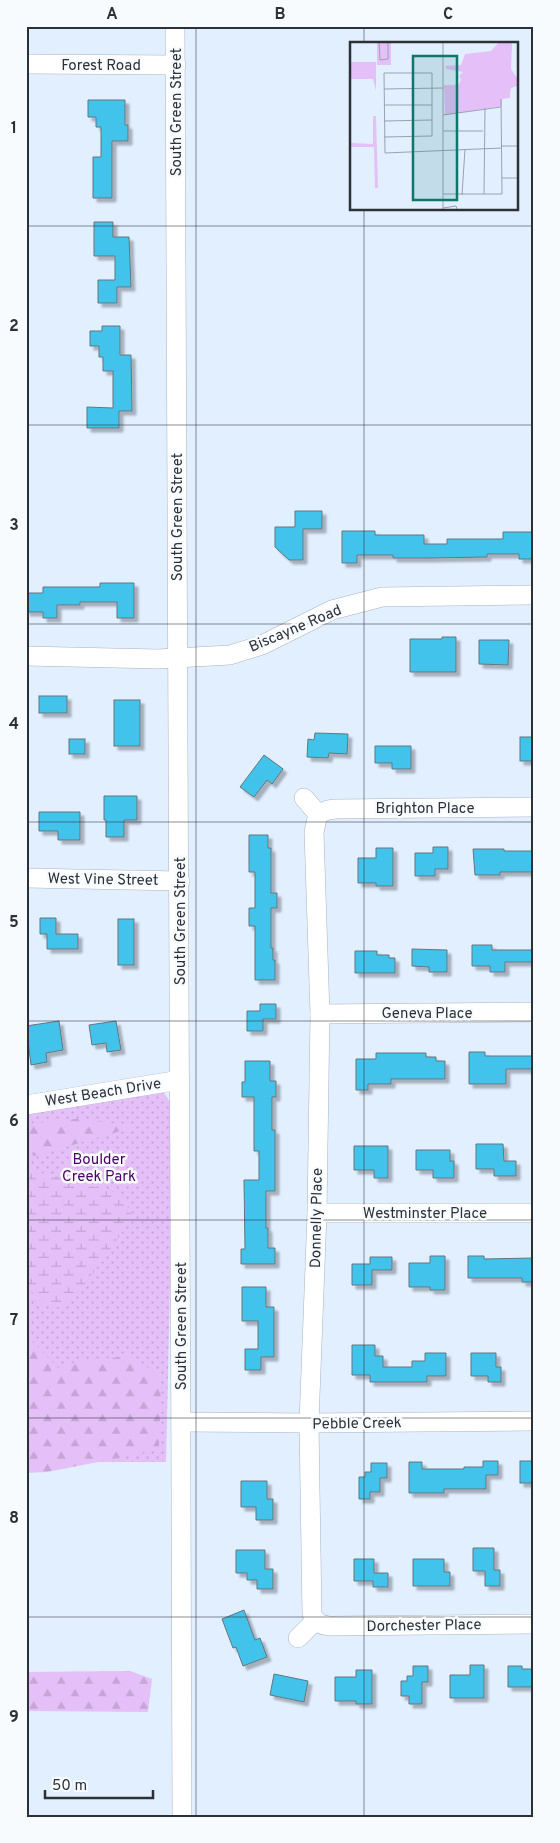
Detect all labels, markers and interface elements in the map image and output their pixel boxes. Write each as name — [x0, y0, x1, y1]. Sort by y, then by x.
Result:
text: A — [106, 5, 118, 25]
text: B — [274, 5, 286, 25]
text: C — [443, 5, 453, 25]
inset map — [350, 42, 518, 210]
street label: South Green Street — [168, 48, 187, 176]
street label: Forest Road — [61, 57, 141, 76]
text: 1 — [11, 119, 17, 139]
text: 2 — [9, 317, 19, 337]
street label: South Green Street — [169, 453, 188, 581]
text: 3 — [9, 516, 19, 536]
street label: Biscayne Road — [246, 601, 345, 657]
text: 4 — [9, 715, 19, 735]
street label: Brighton Place — [375, 800, 475, 819]
street label: South Green Street — [172, 857, 191, 985]
street label: West Vine Street — [47, 870, 159, 891]
text: 5 — [9, 913, 19, 933]
street label: Geneva Place — [382, 1005, 472, 1024]
street label: West Beach Drive — [44, 1075, 163, 1112]
text: 6 — [9, 1112, 19, 1132]
park label: Boulder Creek Park — [62, 1151, 136, 1187]
street label: Donnelly Place — [307, 1168, 328, 1268]
street label: Westminster Place — [363, 1205, 487, 1224]
street label: South Green Street — [173, 1262, 192, 1390]
text: 7 — [10, 1311, 18, 1331]
street label: Pebble Creek — [312, 1414, 402, 1435]
text: 8 — [9, 1509, 19, 1529]
street label: Dorchester Place — [366, 1616, 482, 1637]
text: 9 — [9, 1708, 19, 1728]
scale bar — [45, 1768, 152, 1800]
text: 50 m — [52, 1777, 87, 1796]

